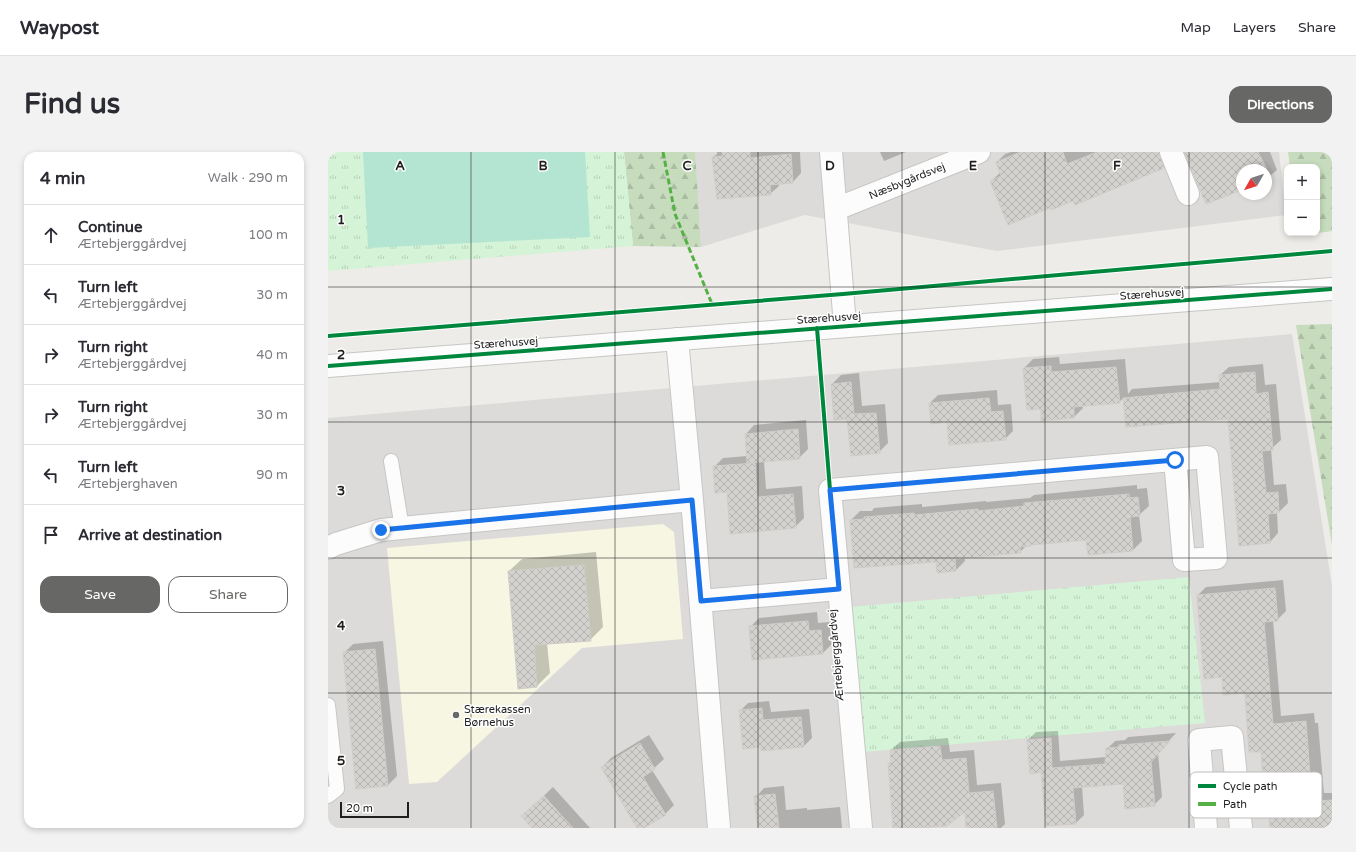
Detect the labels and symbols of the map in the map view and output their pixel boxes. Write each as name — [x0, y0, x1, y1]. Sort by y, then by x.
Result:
text: A — [395, 158, 405, 174]
text: B — [538, 158, 548, 174]
text: C — [682, 158, 692, 174]
text: D — [825, 158, 835, 174]
text: E — [969, 158, 977, 174]
text: F — [1113, 158, 1121, 174]
street label: Næsbygårdsvej — [867, 160, 947, 202]
north arrow — [1236, 164, 1272, 200]
text: 1 — [337, 212, 345, 228]
street label: Stærehusvej — [1119, 285, 1185, 303]
street label: Stærehusvej — [796, 309, 862, 327]
street label: Stærehusvej — [473, 334, 539, 352]
text: 2 — [337, 347, 345, 363]
route start — [1166, 451, 1184, 469]
text: 3 — [337, 483, 345, 499]
route end — [372, 521, 390, 539]
street label: Ærtebjerggårdvej — [826, 609, 846, 701]
text: 4 — [337, 618, 346, 634]
place label: Stærekassen Børnehus — [464, 703, 531, 729]
marker: Stærekassen Børnehus — [451, 710, 461, 720]
text: 5 — [337, 753, 345, 769]
legend — [1190, 772, 1322, 818]
text: Cycle path — [1223, 780, 1278, 793]
text: Path — [1223, 798, 1247, 811]
scale bar — [340, 800, 409, 819]

